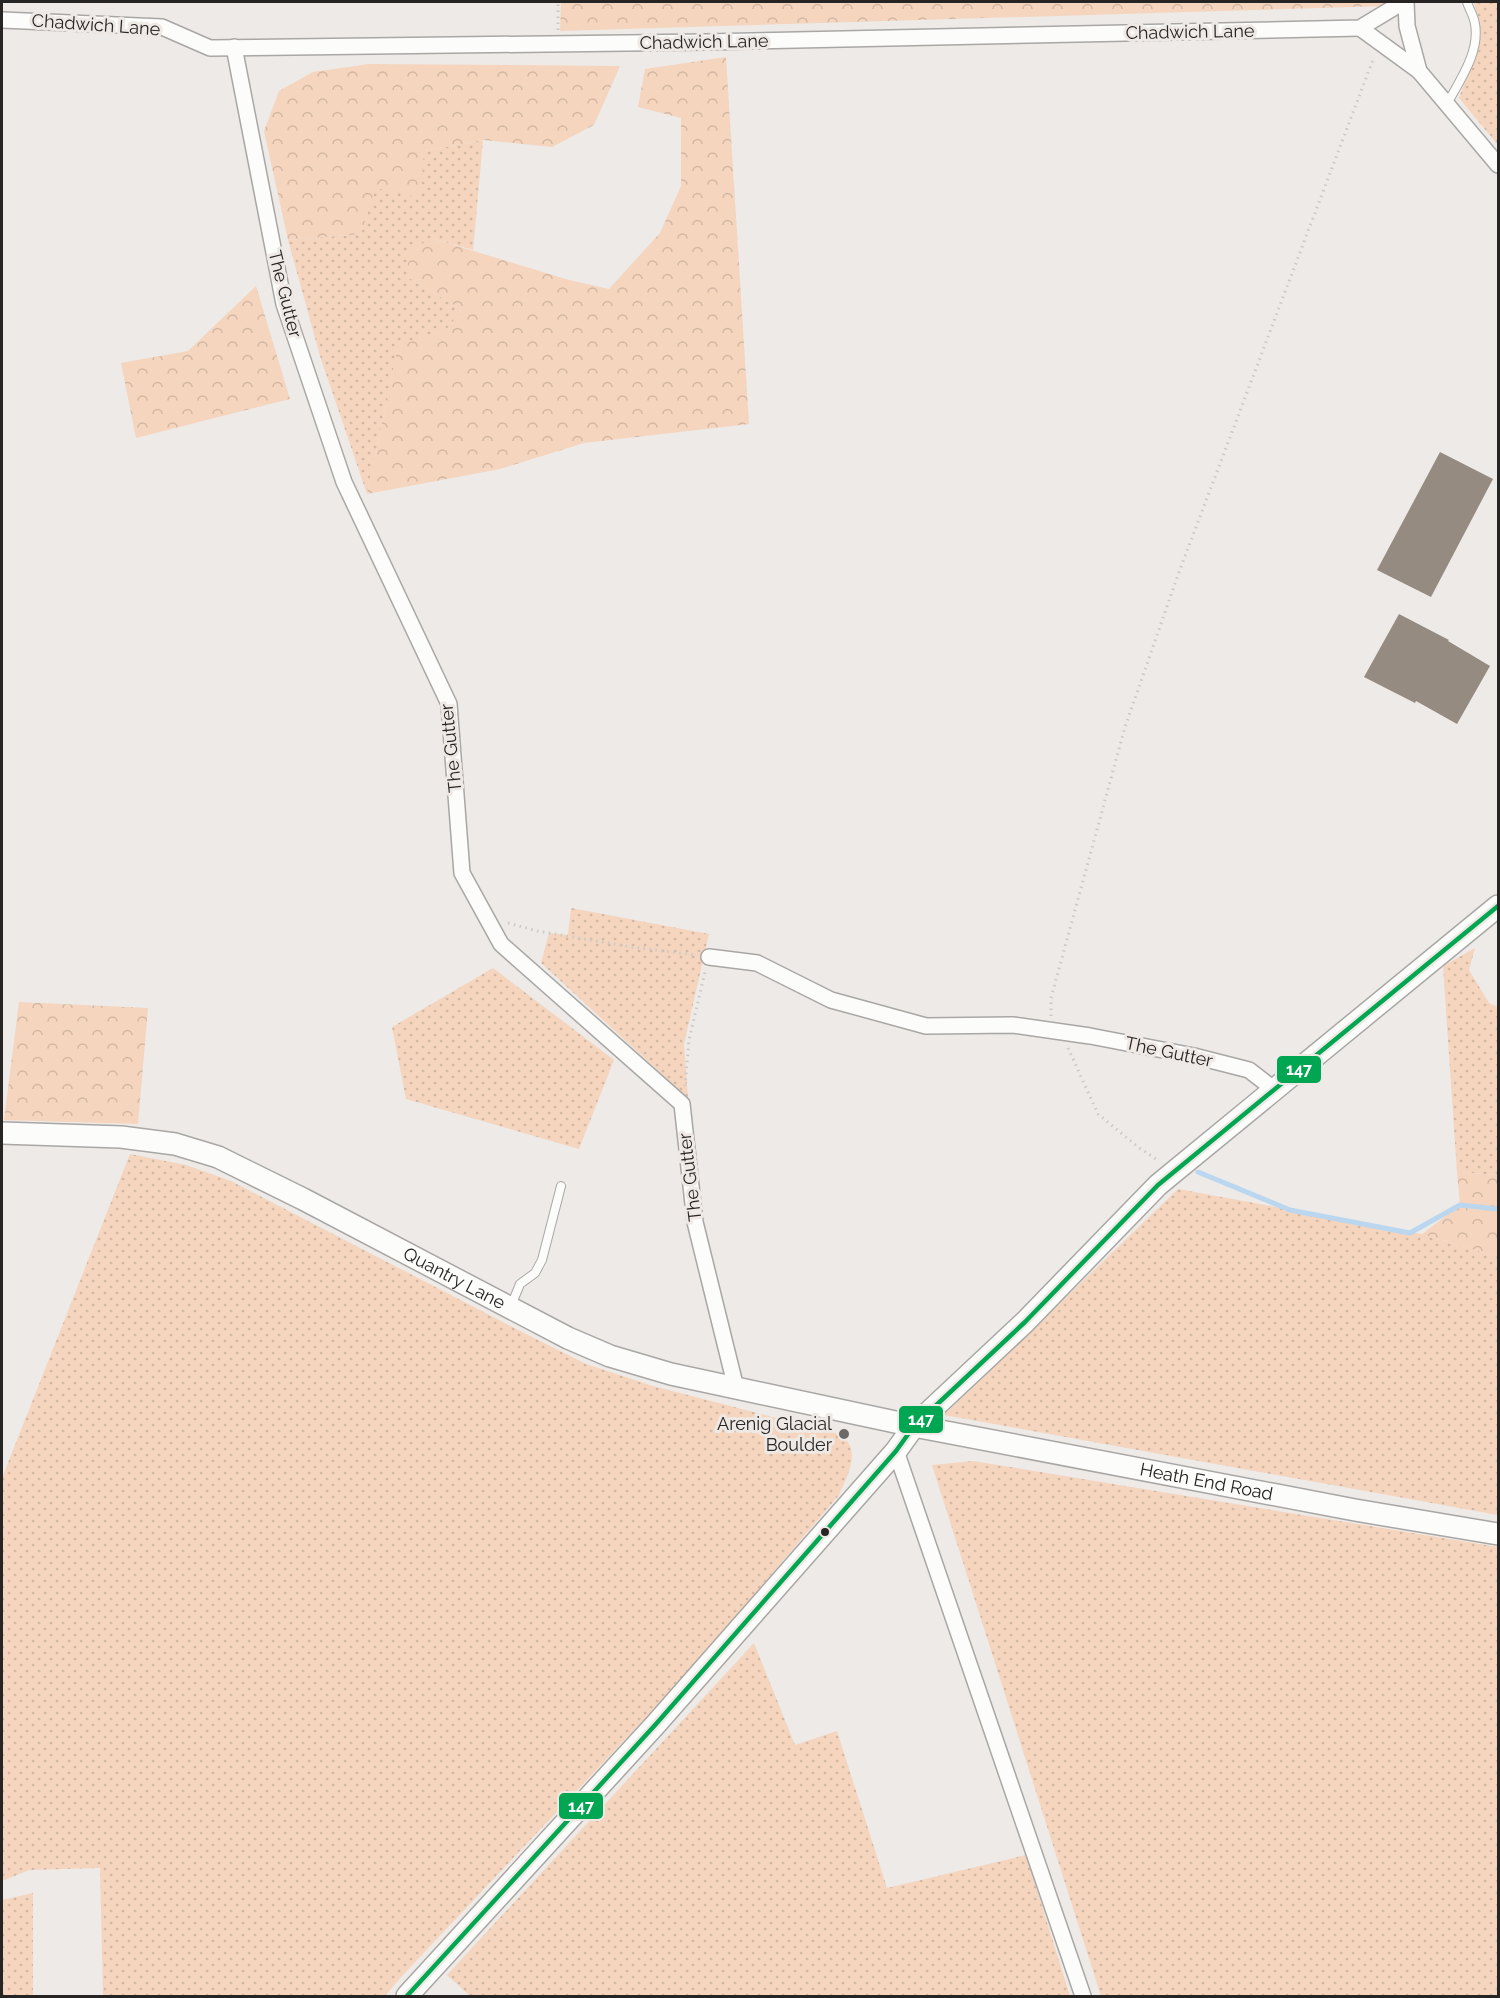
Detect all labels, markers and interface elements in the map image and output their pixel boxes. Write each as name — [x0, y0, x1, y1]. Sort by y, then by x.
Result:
street label: Chadwich Lane — [31, 10, 161, 39]
street label: Chadwich Lane — [1125, 20, 1255, 43]
street label: Chadwich Lane — [639, 30, 769, 53]
street label: The Gutter — [265, 248, 307, 340]
street label: The Gutter — [435, 702, 466, 793]
street label: The Gutter — [1123, 1032, 1215, 1071]
line badge: 147 — [1276, 1055, 1322, 1084]
text: 147 — [1286, 1060, 1312, 1079]
street label: The Gutter — [674, 1131, 705, 1223]
street label: Quantry Lane — [400, 1243, 509, 1313]
line badge: 147 — [898, 1405, 944, 1434]
text: 147 — [908, 1410, 934, 1429]
place label: Arenig Glacial Boulder — [717, 1413, 833, 1455]
marker: Arenig Glacial Boulder — [837, 1427, 851, 1441]
street label: Heath End Road — [1138, 1458, 1275, 1504]
unlabelled marker — [819, 1526, 831, 1538]
line badge: 147 — [558, 1792, 604, 1820]
text: 147 — [568, 1797, 594, 1816]

